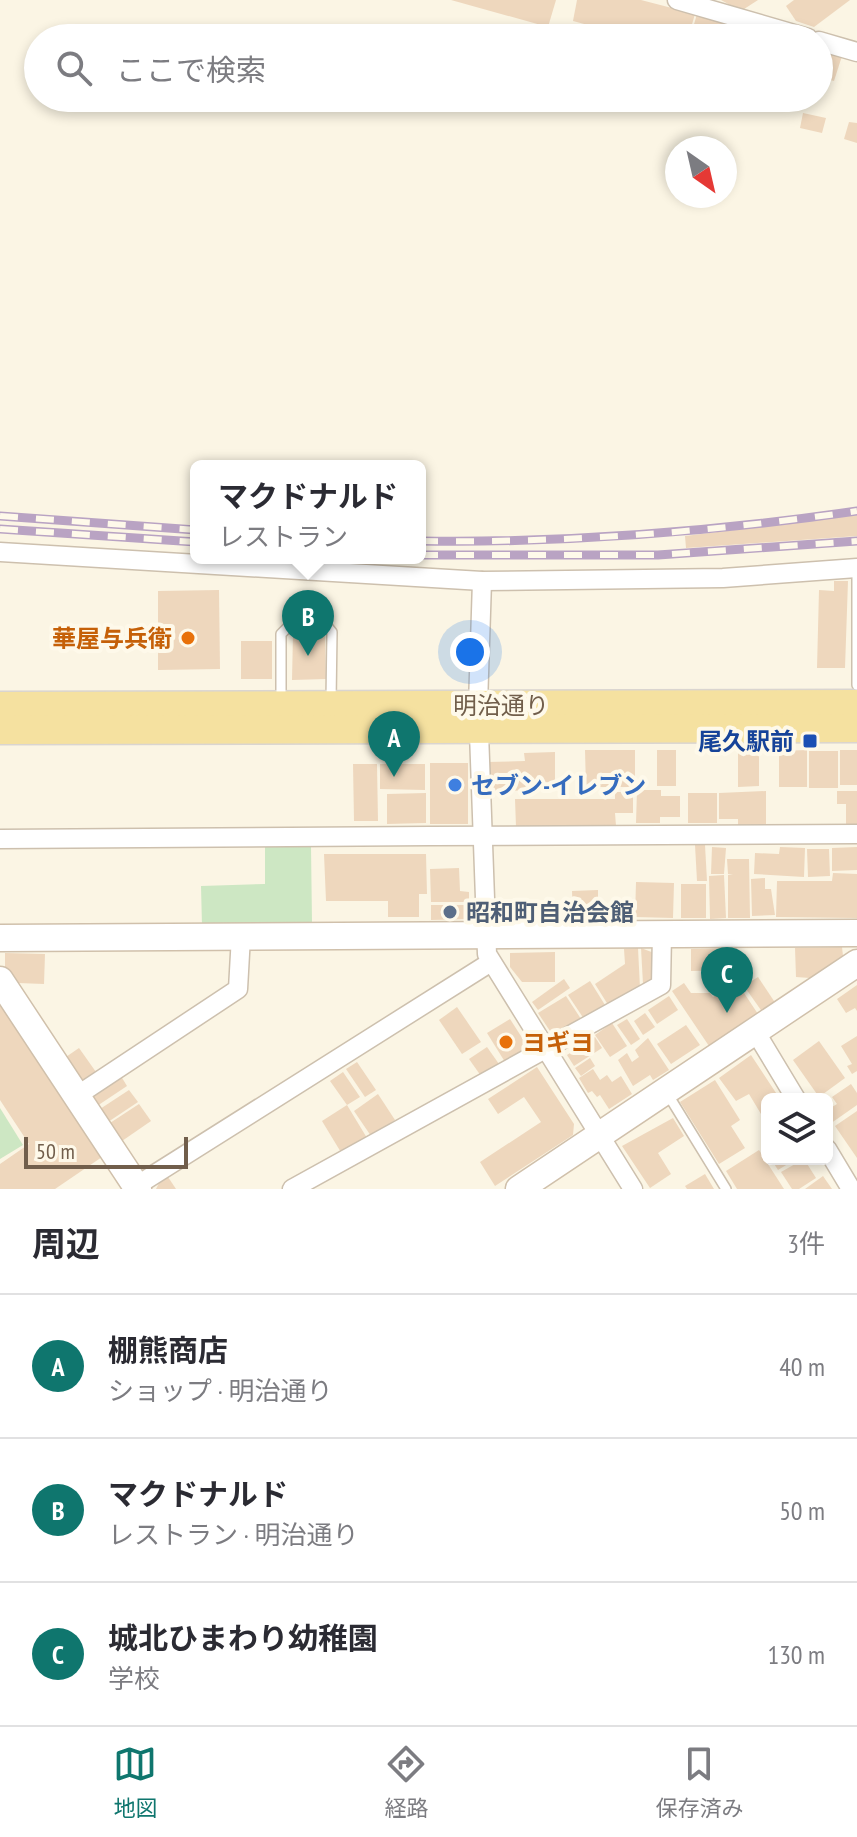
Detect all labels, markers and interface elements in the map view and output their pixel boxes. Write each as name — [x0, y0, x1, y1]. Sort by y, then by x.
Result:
search box — [24, 24, 833, 112]
icon: search — [52, 46, 96, 90]
text: ここで検索 — [116, 50, 266, 89]
north arrow — [665, 136, 737, 208]
popup — [190, 460, 426, 564]
text: マクドナルド — [218, 476, 398, 515]
text: レストラン — [218, 520, 348, 553]
pin: B — [282, 590, 334, 656]
place label: 華屋与兵衛 — [52, 623, 172, 654]
marker: 華屋与兵衛 — [179, 629, 197, 647]
your location — [450, 632, 490, 672]
street label: 明治通り — [453, 690, 549, 721]
pin: A — [368, 711, 420, 777]
place label: 尾久駅前 — [698, 726, 794, 757]
marker: 尾久駅前 — [801, 732, 819, 750]
place label: セブン-イレブン — [471, 770, 646, 801]
marker: セブン-イレブン — [446, 776, 464, 794]
place label: 昭和町自治会館 — [466, 897, 634, 928]
marker: 昭和町自治会館 — [441, 903, 459, 921]
pin: C — [701, 947, 753, 1013]
place label: ヨギヨ — [522, 1027, 594, 1058]
marker: ヨギヨ — [497, 1033, 515, 1051]
map controls — [761, 1093, 833, 1165]
button: layers — [761, 1093, 833, 1165]
scale bar — [24, 1133, 188, 1169]
text: 50 m — [36, 1137, 75, 1165]
text: 周辺 — [32, 1221, 100, 1265]
text: 3件 — [787, 1227, 825, 1260]
text: 棚熊商店 — [108, 1330, 228, 1369]
text: A — [51, 1350, 65, 1383]
text: 40 m — [779, 1350, 825, 1383]
text: ショップ · 明治通り — [108, 1374, 333, 1407]
text: マクドナルド — [108, 1474, 288, 1513]
text: B — [52, 1494, 64, 1527]
text: 50 m — [779, 1494, 825, 1527]
text: レストラン · 明治通り — [108, 1518, 359, 1551]
text: 城北ひまわり幼稚園 — [108, 1618, 378, 1657]
text: C — [52, 1638, 64, 1671]
text: 130 m — [767, 1638, 825, 1671]
text: 学校 — [108, 1662, 160, 1695]
tab: 地図 — [113, 1742, 158, 1822]
tab: 経路 — [384, 1742, 429, 1822]
tab: 保存済み — [655, 1742, 744, 1822]

